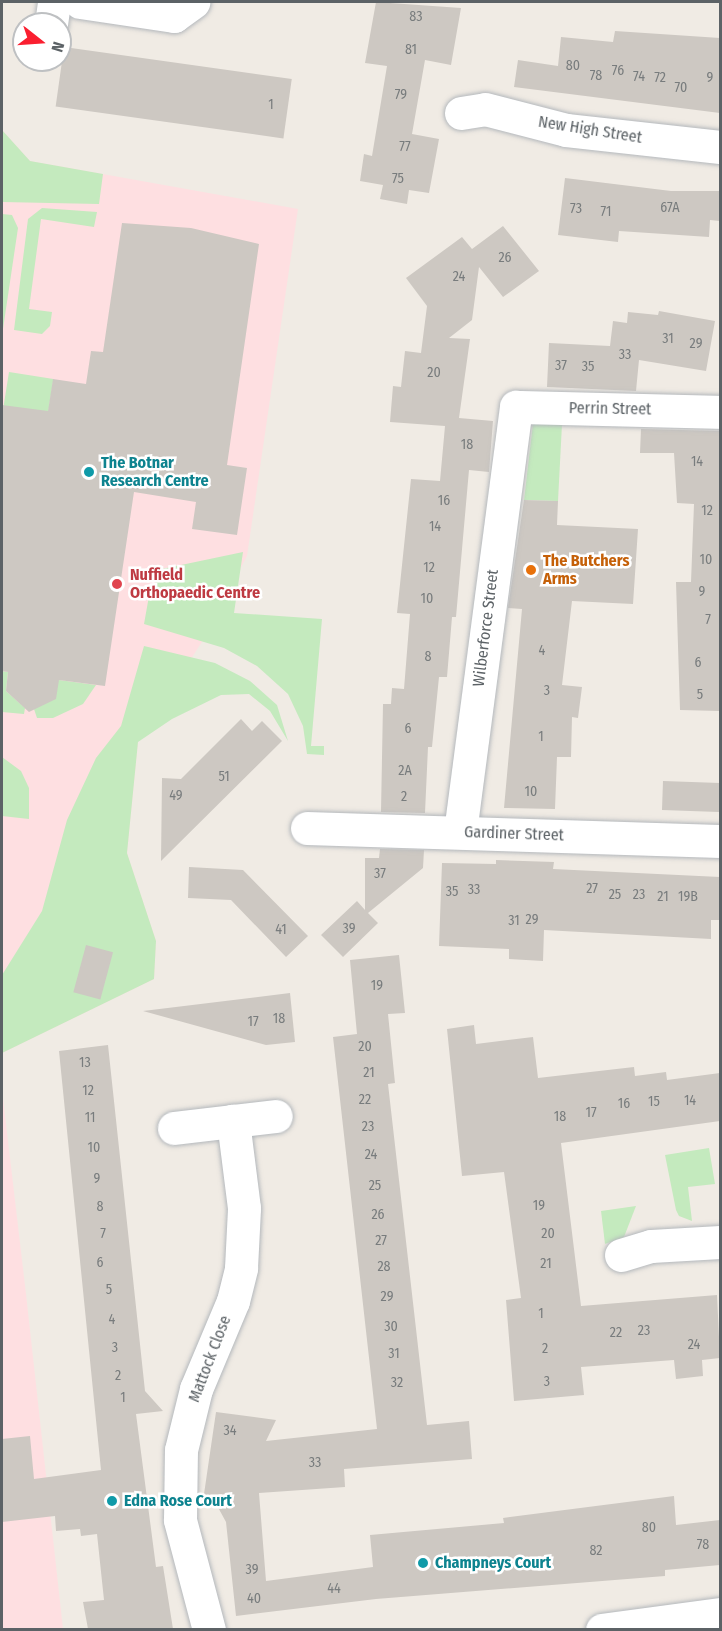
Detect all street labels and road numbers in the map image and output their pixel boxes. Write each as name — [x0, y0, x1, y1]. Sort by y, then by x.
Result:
street label: New High Street — [537, 112, 643, 148]
street label: Perrin Street — [569, 399, 651, 419]
street label: Wilberforce Street — [469, 568, 503, 688]
street label: Gardiner Street — [464, 823, 564, 845]
street label: Mattock Close — [185, 1313, 235, 1405]

